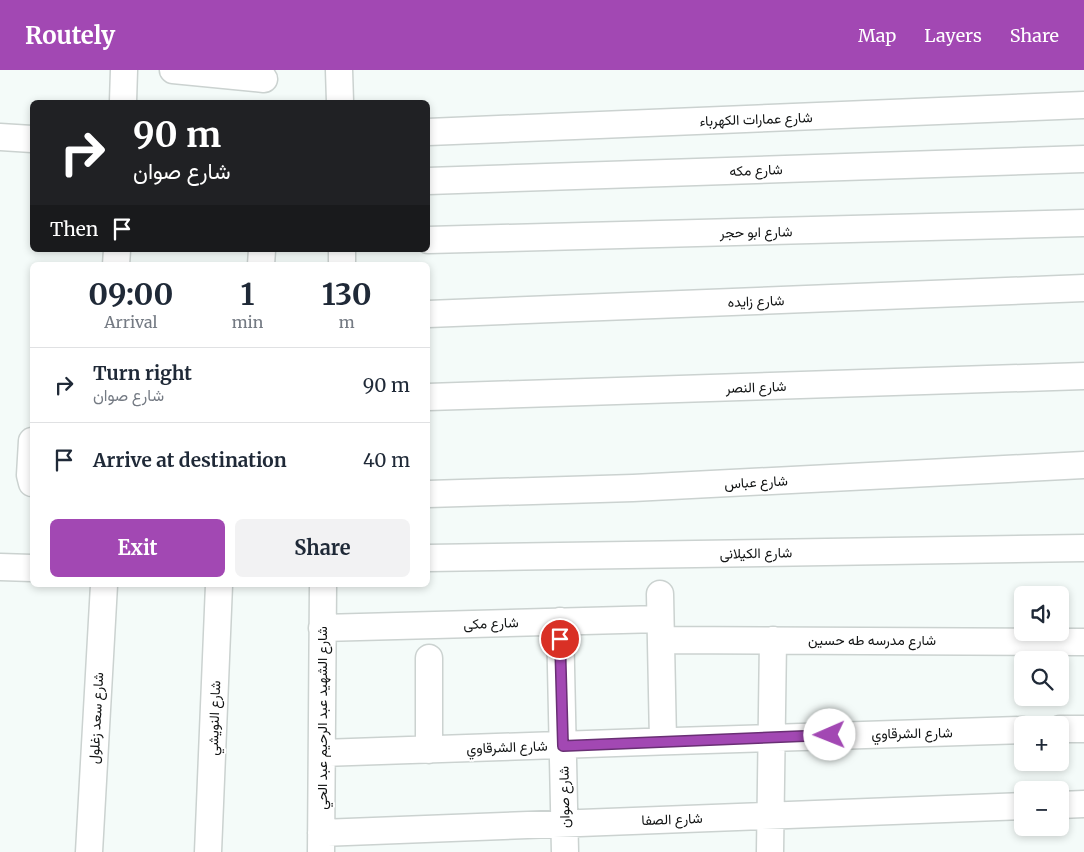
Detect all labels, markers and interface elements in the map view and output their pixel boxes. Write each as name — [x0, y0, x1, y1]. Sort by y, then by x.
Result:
text: Routely — [25, 20, 115, 51]
text: Map — [858, 24, 896, 47]
text: Layers — [924, 24, 982, 47]
text: Share — [1010, 24, 1059, 47]
street label: شارع عمارات الكهرباء — [699, 108, 813, 132]
text: 90 m — [133, 113, 221, 157]
icon: right — [50, 120, 115, 185]
text: شارع صوان — [133, 157, 231, 185]
street label: شارع مكه — [729, 160, 783, 182]
icon: arrive — [108, 215, 136, 243]
text: Then — [50, 217, 98, 241]
street label: شارع ابو حجر — [718, 222, 793, 244]
text: 09:00 — [88, 275, 173, 313]
text: 1 — [241, 275, 255, 313]
text: 130 — [322, 275, 372, 313]
street label: شارع زايده — [727, 291, 785, 313]
text: Arrival — [104, 312, 158, 332]
text: min — [232, 312, 263, 332]
text: m — [339, 312, 355, 332]
text: Turn right — [93, 361, 192, 385]
icon: right — [50, 371, 78, 399]
text: 90 m — [363, 373, 410, 397]
street label: شارع النصر — [724, 377, 787, 399]
text: شارع صوان — [93, 385, 164, 405]
icon: arrive — [50, 446, 78, 474]
text: Arrive at destination — [93, 448, 287, 472]
text: 40 m — [363, 448, 410, 472]
street label: شارع عباس — [724, 471, 788, 495]
button: Exit — [50, 519, 225, 577]
button: Share — [235, 519, 410, 577]
street label: شارع الكيلانى — [720, 543, 792, 565]
map controls — [1014, 586, 1069, 836]
button: sound — [1014, 586, 1069, 641]
street label: شارع مكى — [463, 613, 519, 635]
pin — [539, 618, 581, 660]
icon: arrive — [546, 625, 574, 653]
street label: شارع الشهيد عبد الرحيم عبد الحي — [313, 626, 334, 810]
street label: شارع مدرسه طه حسين — [808, 631, 936, 651]
button: search — [1014, 651, 1069, 706]
street label: شارع سعد زغلول — [85, 672, 109, 764]
street label: شارع النويشي — [204, 680, 227, 756]
position arrow — [803, 708, 855, 760]
button: + — [1014, 716, 1069, 771]
street label: شارع الشرقاوي — [871, 723, 953, 746]
street label: شارع الشرقاوي — [466, 737, 548, 760]
street label: شارع صوان — [554, 766, 576, 828]
button: − — [1014, 781, 1069, 836]
street label: شارع الصفا — [641, 809, 703, 831]

